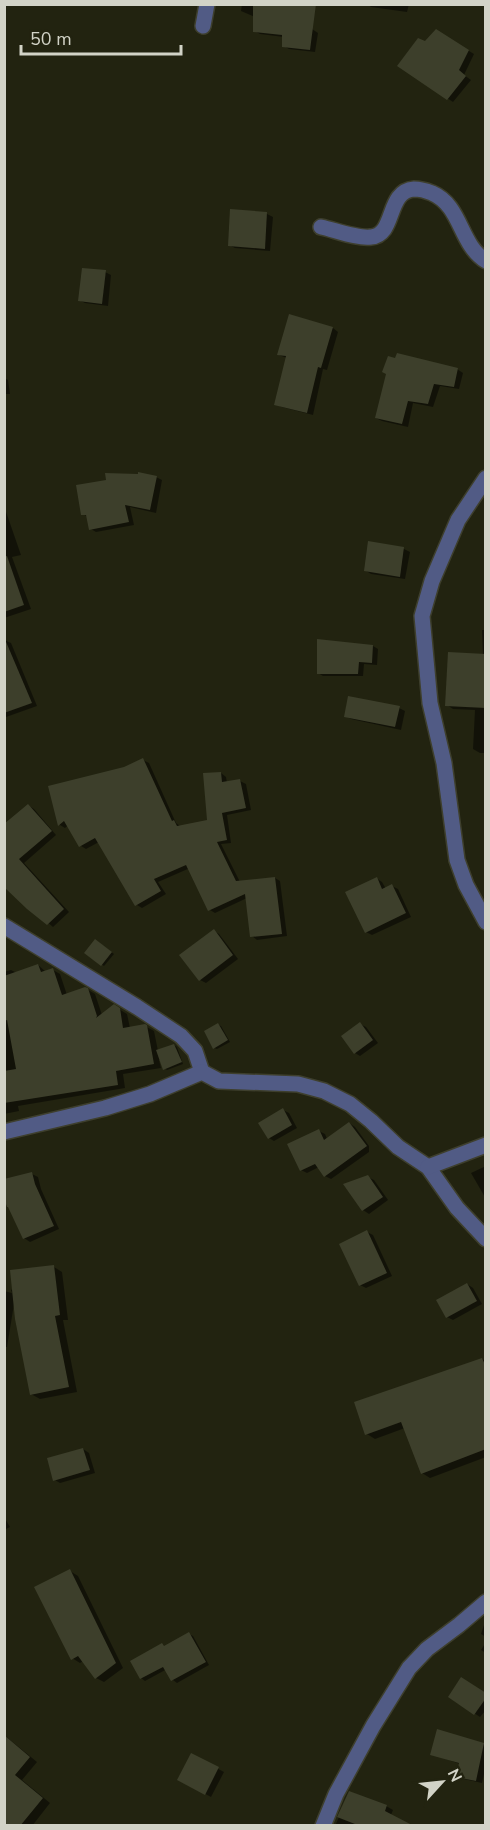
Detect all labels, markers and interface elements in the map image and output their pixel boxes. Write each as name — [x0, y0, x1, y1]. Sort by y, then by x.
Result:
scale bar — [21, 18, 182, 56]
text: 50 m — [30, 27, 72, 51]
north arrow — [412, 1752, 472, 1812]
text: N — [442, 1765, 467, 1786]

